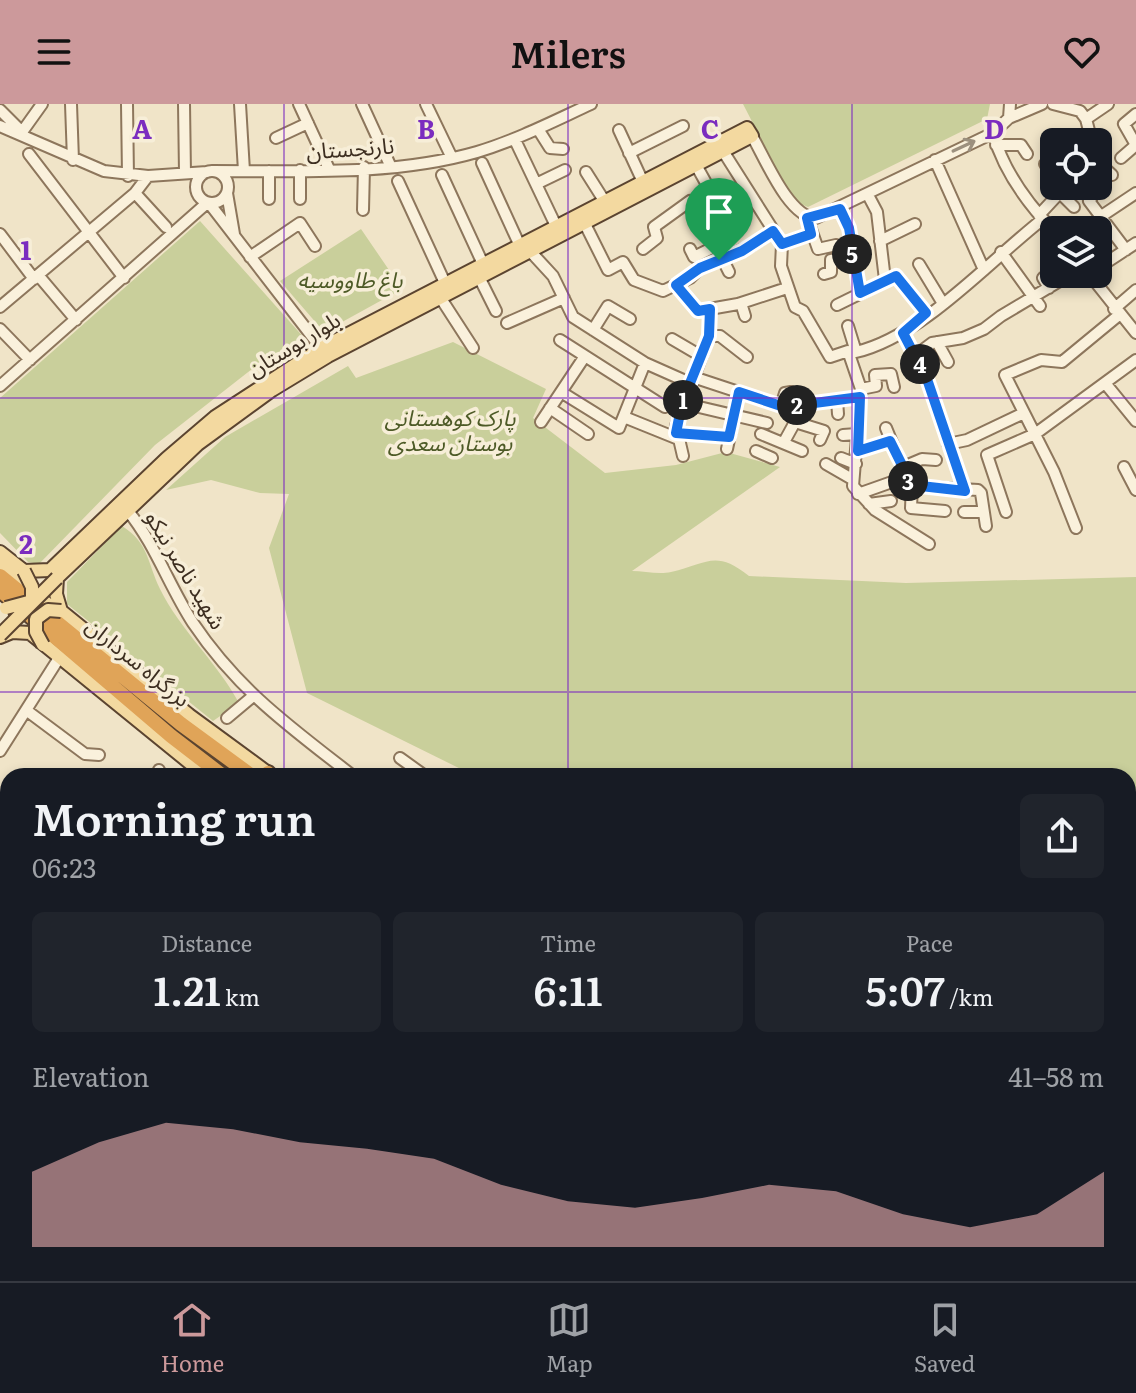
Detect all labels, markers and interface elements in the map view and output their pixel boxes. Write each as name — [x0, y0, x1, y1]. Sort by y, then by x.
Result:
text: Milers — [510, 26, 626, 79]
icon: menu — [32, 30, 76, 74]
icon: heart — [1060, 30, 1104, 74]
text: A — [132, 108, 152, 147]
text: B — [417, 108, 435, 147]
text: C — [701, 108, 719, 147]
text: D — [984, 108, 1004, 147]
street label: نارنجستان — [305, 127, 395, 167]
map controls — [1040, 128, 1112, 288]
button: locate — [1040, 128, 1112, 200]
one-way arrow — [951, 138, 976, 153]
pin — [685, 178, 753, 260]
icon: arrive — [697, 190, 741, 234]
button: layers — [1040, 216, 1112, 288]
text: 1 — [21, 229, 32, 268]
pin: 5 — [832, 234, 872, 274]
text: 5 — [846, 237, 858, 270]
park label: باغ طاووسیه — [298, 262, 403, 297]
street label: بلوار بوستان — [240, 302, 346, 384]
pin: 4 — [900, 344, 940, 384]
text: 4 — [913, 347, 927, 380]
pin: 1 — [663, 380, 703, 420]
text: 1 — [678, 383, 688, 416]
pin: 2 — [777, 385, 817, 425]
text: 2 — [791, 388, 803, 421]
park label: پارک کوهستانی بوستان سعدی — [384, 400, 516, 458]
pin: 3 — [888, 461, 928, 501]
text: 3 — [902, 464, 914, 497]
street label: شهید ناصر نیکو — [138, 503, 236, 635]
text: 2 — [19, 523, 33, 562]
street label: بزرگراه سرداران — [79, 608, 199, 714]
text: Morning run — [32, 784, 316, 850]
button: share — [1020, 794, 1104, 878]
text: 06:23 — [32, 847, 97, 886]
text: Distance — [161, 926, 252, 959]
text: Time — [540, 926, 596, 959]
text: Pace — [906, 926, 953, 959]
text: 1.21 — [154, 959, 221, 1018]
text: 6:11 — [534, 959, 602, 1018]
text: 5:07 — [865, 959, 945, 1018]
text: km — [221, 980, 260, 1013]
text: /km — [945, 980, 993, 1013]
text: Elevation — [32, 1056, 150, 1095]
text: 41–58 m — [1008, 1056, 1104, 1095]
tab: Home — [161, 1298, 224, 1379]
tab: Map — [546, 1298, 593, 1379]
tab: Saved — [914, 1298, 975, 1379]

